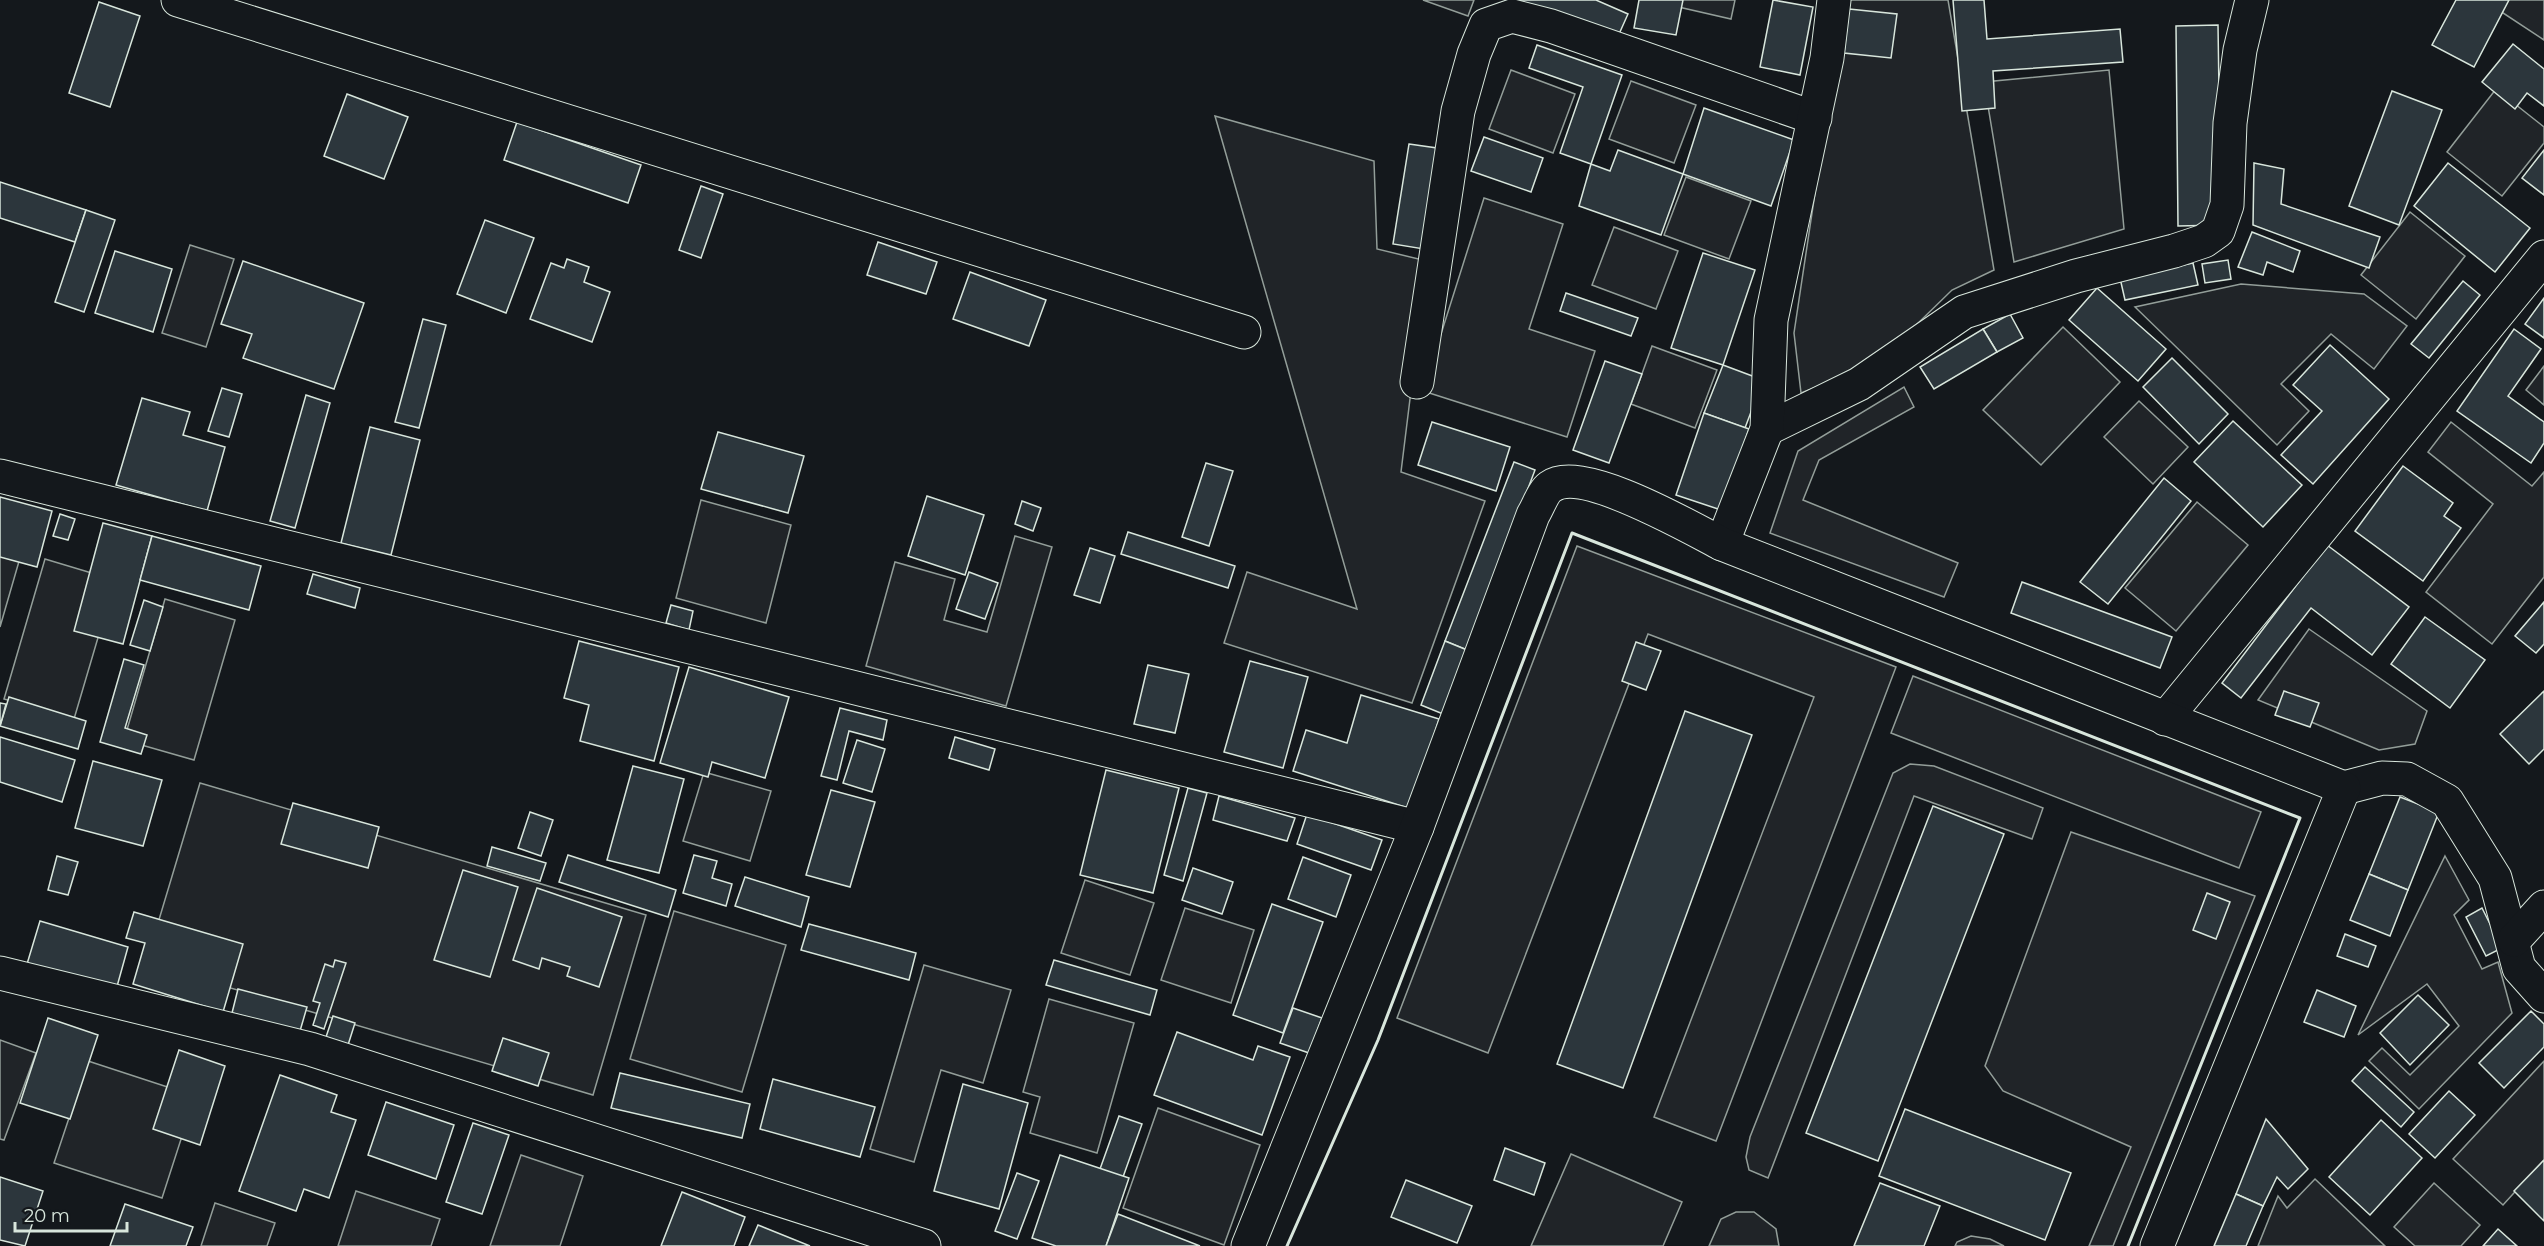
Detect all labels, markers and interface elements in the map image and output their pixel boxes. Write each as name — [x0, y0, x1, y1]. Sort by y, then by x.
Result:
scale bar — [15, 1195, 128, 1233]
text: 20 m — [24, 1205, 70, 1227]

